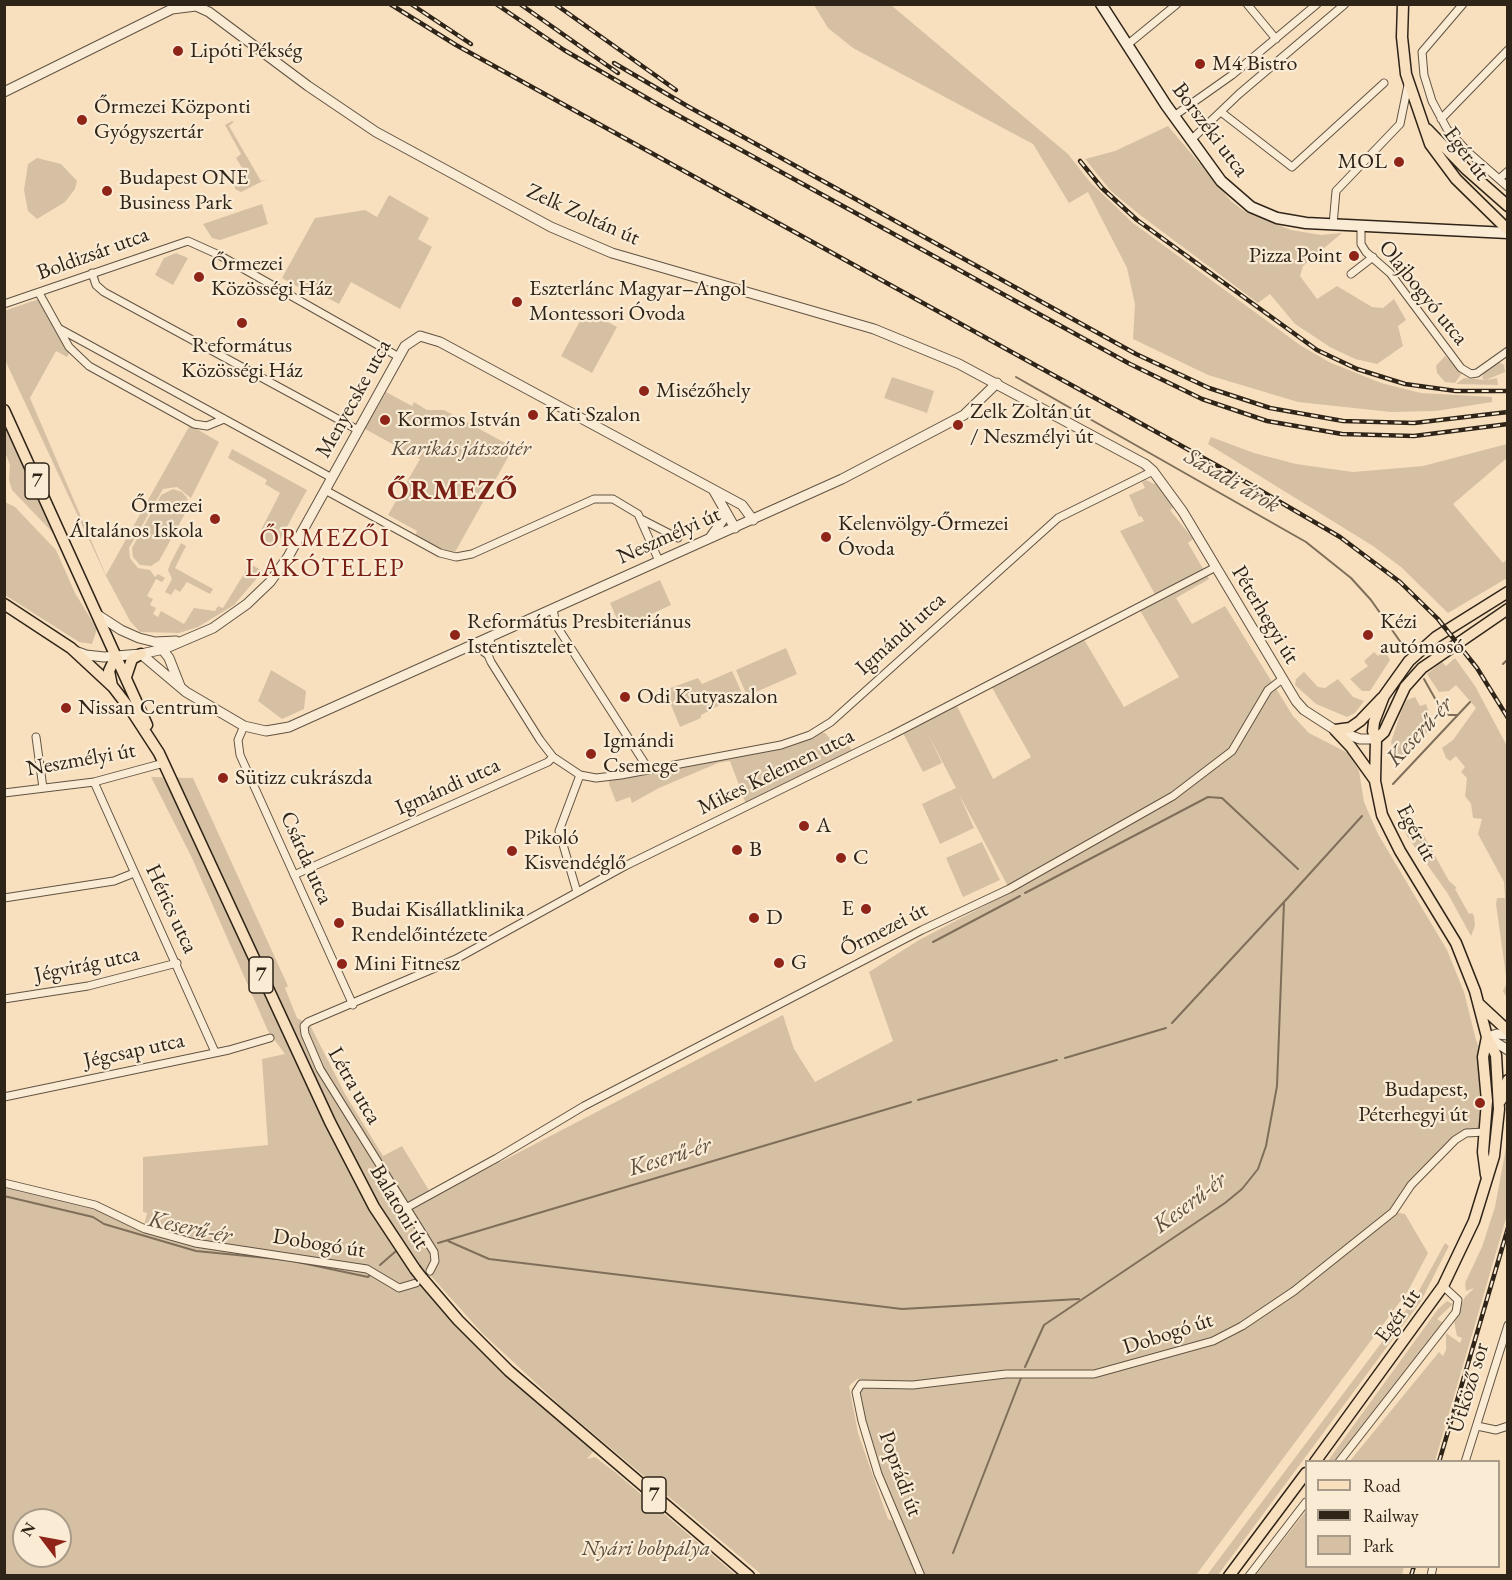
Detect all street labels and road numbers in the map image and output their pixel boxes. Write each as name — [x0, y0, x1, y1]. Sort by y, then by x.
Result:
street label: Borszéki utca — [1166, 78, 1254, 182]
street label: Egér út — [1437, 122, 1495, 186]
street label: Zelk Zoltán út — [522, 178, 644, 252]
street label: Boldizsár utca — [33, 222, 153, 286]
street label: Olajbogyó utca — [1373, 235, 1473, 351]
street label: Menyecske utca — [311, 335, 397, 463]
road number: 7 — [25, 463, 49, 499]
street label: Neszmélyi út — [613, 502, 725, 570]
street label: Péterhegyi út — [1225, 561, 1305, 669]
street label: Igmándi utca — [851, 587, 951, 681]
street label: Mikes Kelemen utca — [694, 723, 858, 821]
street label: Neszmélyi út — [24, 737, 138, 783]
street label: Igmándi utca — [392, 752, 504, 822]
street label: Egér út — [1390, 800, 1442, 866]
street label: Csárda utca — [274, 807, 338, 909]
street label: Hérics utca — [139, 860, 203, 958]
street label: Őrmezei út — [836, 897, 932, 963]
street label: Jégvirág utca — [32, 941, 142, 989]
road number: 7 — [249, 957, 273, 993]
street label: Jégcsap utca — [81, 1027, 187, 1075]
street label: Létra utca — [321, 1043, 387, 1129]
street label: Balatoni út — [364, 1160, 434, 1254]
street label: Dobogó út — [271, 1224, 367, 1264]
street label: Egér út — [1369, 1284, 1427, 1348]
street label: Dobogó út — [1120, 1307, 1216, 1361]
street label: Ütköző sor — [1443, 1340, 1495, 1436]
street label: Poprádi út — [872, 1428, 928, 1520]
road number: 7 — [642, 1477, 666, 1513]

